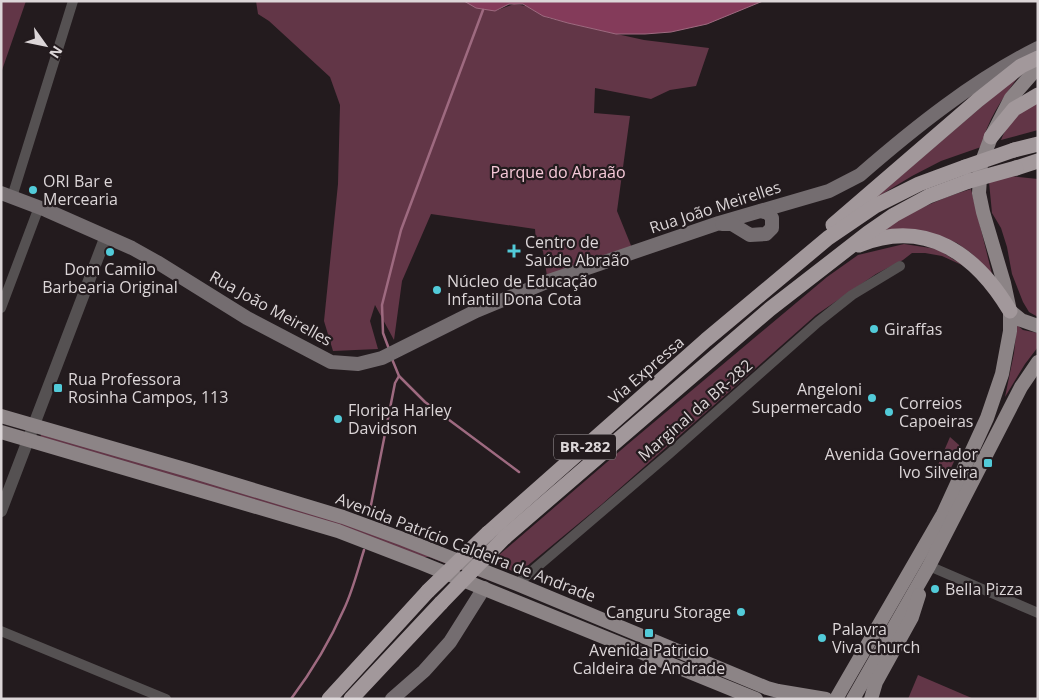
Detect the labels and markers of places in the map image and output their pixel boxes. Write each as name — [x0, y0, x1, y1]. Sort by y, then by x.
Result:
place label: ORI Bar e Mercearia — [43, 170, 118, 210]
marker: ORI Bar e Mercearia — [27, 184, 39, 196]
place label: Centro de Saúde Abraão — [525, 231, 629, 271]
marker: Centro de Saúde Abraão — [507, 244, 521, 258]
marker: Dom Camilo Barbearia Original — [104, 246, 116, 258]
place label: Dom Camilo Barbearia Original — [42, 258, 178, 298]
place label: Núcleo de Educação Infantil Dona Cota — [447, 270, 597, 310]
marker: Núcleo de Educação Infantil Dona Cota — [431, 284, 443, 296]
place label: Giraffas — [884, 318, 942, 340]
marker: Giraffas — [868, 323, 880, 335]
place label: Rua Professora Rosinha Campos, 113 — [68, 368, 228, 408]
place label: Angeloni Supermercado — [752, 378, 862, 418]
marker: Rua Professora Rosinha Campos, 113 — [52, 382, 64, 394]
marker: Angeloni Supermercado — [866, 392, 878, 404]
place label: Correios Capoeiras — [899, 392, 973, 432]
place label: Floripa Harley Davidson — [348, 399, 453, 439]
marker: Correios Capoeiras — [883, 406, 895, 418]
marker: Floripa Harley Davidson — [332, 413, 344, 425]
place label: Avenida Governador Ivo Silveira — [825, 443, 978, 483]
marker: Avenida Governador Ivo Silveira — [982, 457, 994, 469]
place label: Bella Pizza — [945, 578, 1023, 600]
marker: Bella Pizza — [929, 583, 941, 595]
place label: Canguru Storage — [606, 601, 731, 623]
marker: Canguru Storage — [735, 606, 747, 618]
place label: Palavra Viva Church — [832, 618, 920, 658]
marker: Avenida Patricio Caldeira de Andrade — [643, 627, 655, 639]
marker: Palavra Viva Church — [816, 632, 828, 644]
place label: Avenida Patricio Caldeira de Andrade — [573, 639, 725, 679]

